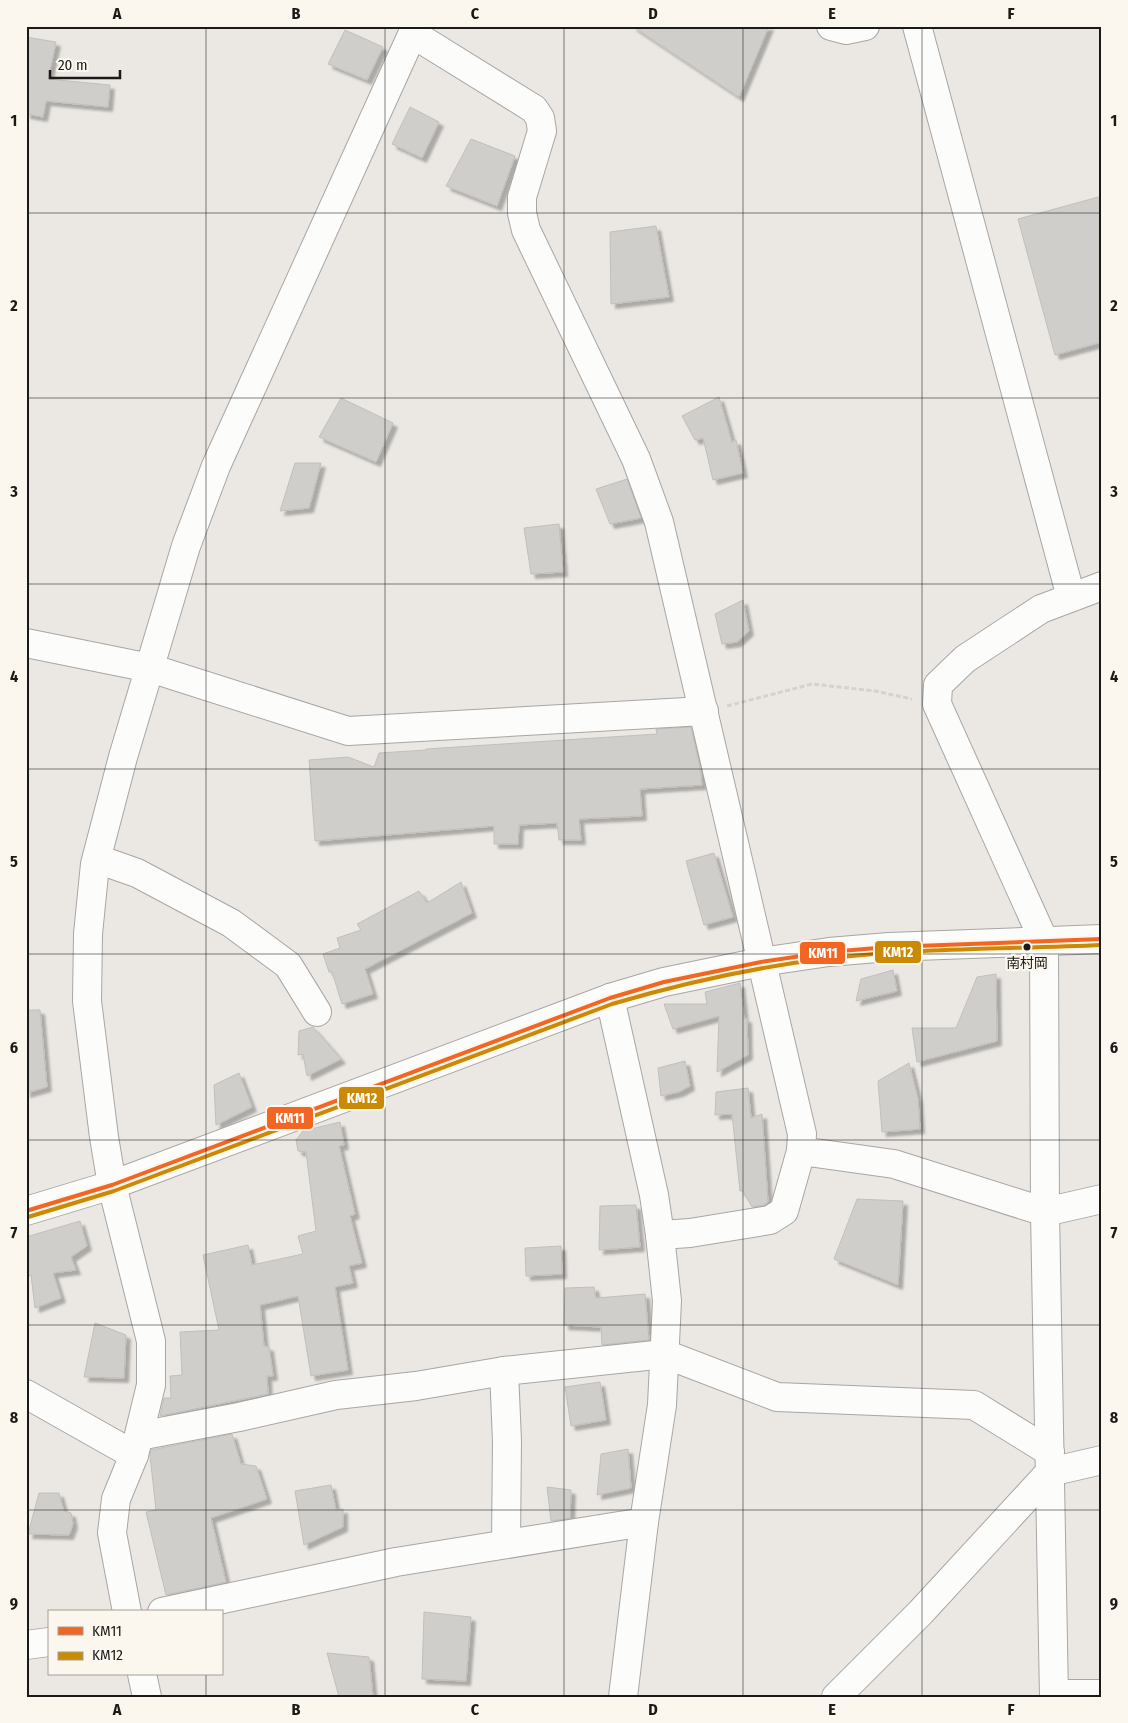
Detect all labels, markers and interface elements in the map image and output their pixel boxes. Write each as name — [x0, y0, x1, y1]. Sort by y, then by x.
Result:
text: A — [112, 4, 122, 23]
text: B — [292, 4, 301, 23]
text: C — [471, 4, 480, 23]
text: D — [648, 4, 658, 23]
text: E — [828, 4, 836, 23]
text: F — [1007, 4, 1015, 23]
scale bar — [50, 48, 120, 80]
text: 20 m — [58, 56, 88, 74]
text: 1 — [11, 111, 17, 130]
text: 1 — [1111, 111, 1117, 130]
text: 2 — [9, 296, 18, 315]
text: 2 — [1109, 296, 1118, 315]
text: 3 — [9, 482, 18, 501]
text: 3 — [1109, 482, 1118, 501]
text: 4 — [10, 667, 18, 686]
text: 4 — [1110, 667, 1118, 686]
text: 5 — [10, 852, 18, 871]
text: 5 — [1110, 852, 1118, 871]
line badge: KM12 — [874, 940, 922, 964]
line badge: KM11 — [799, 941, 846, 965]
marker: 南村岡 — [1022, 942, 1032, 952]
text: KM12 — [883, 944, 914, 961]
text: KM11 — [808, 945, 838, 962]
place label: 南村岡 — [1006, 955, 1048, 972]
text: 6 — [10, 1038, 18, 1057]
text: 6 — [1110, 1038, 1118, 1057]
line badge: KM12 — [338, 1086, 385, 1110]
text: KM12 — [347, 1090, 378, 1107]
line badge: KM11 — [266, 1106, 314, 1130]
text: KM11 — [275, 1110, 305, 1127]
text: 7 — [11, 1223, 18, 1242]
text: 7 — [1111, 1223, 1118, 1242]
text: 8 — [10, 1408, 19, 1427]
text: 8 — [1110, 1408, 1119, 1427]
text: 9 — [10, 1594, 18, 1613]
text: 9 — [1110, 1594, 1118, 1613]
legend — [48, 1610, 222, 1676]
text: KM11 — [92, 1622, 122, 1640]
text: KM12 — [92, 1646, 123, 1664]
text: A — [112, 1700, 122, 1719]
text: B — [292, 1700, 301, 1719]
text: C — [471, 1700, 480, 1719]
text: D — [648, 1700, 658, 1719]
text: E — [828, 1700, 836, 1719]
text: F — [1007, 1700, 1015, 1719]

